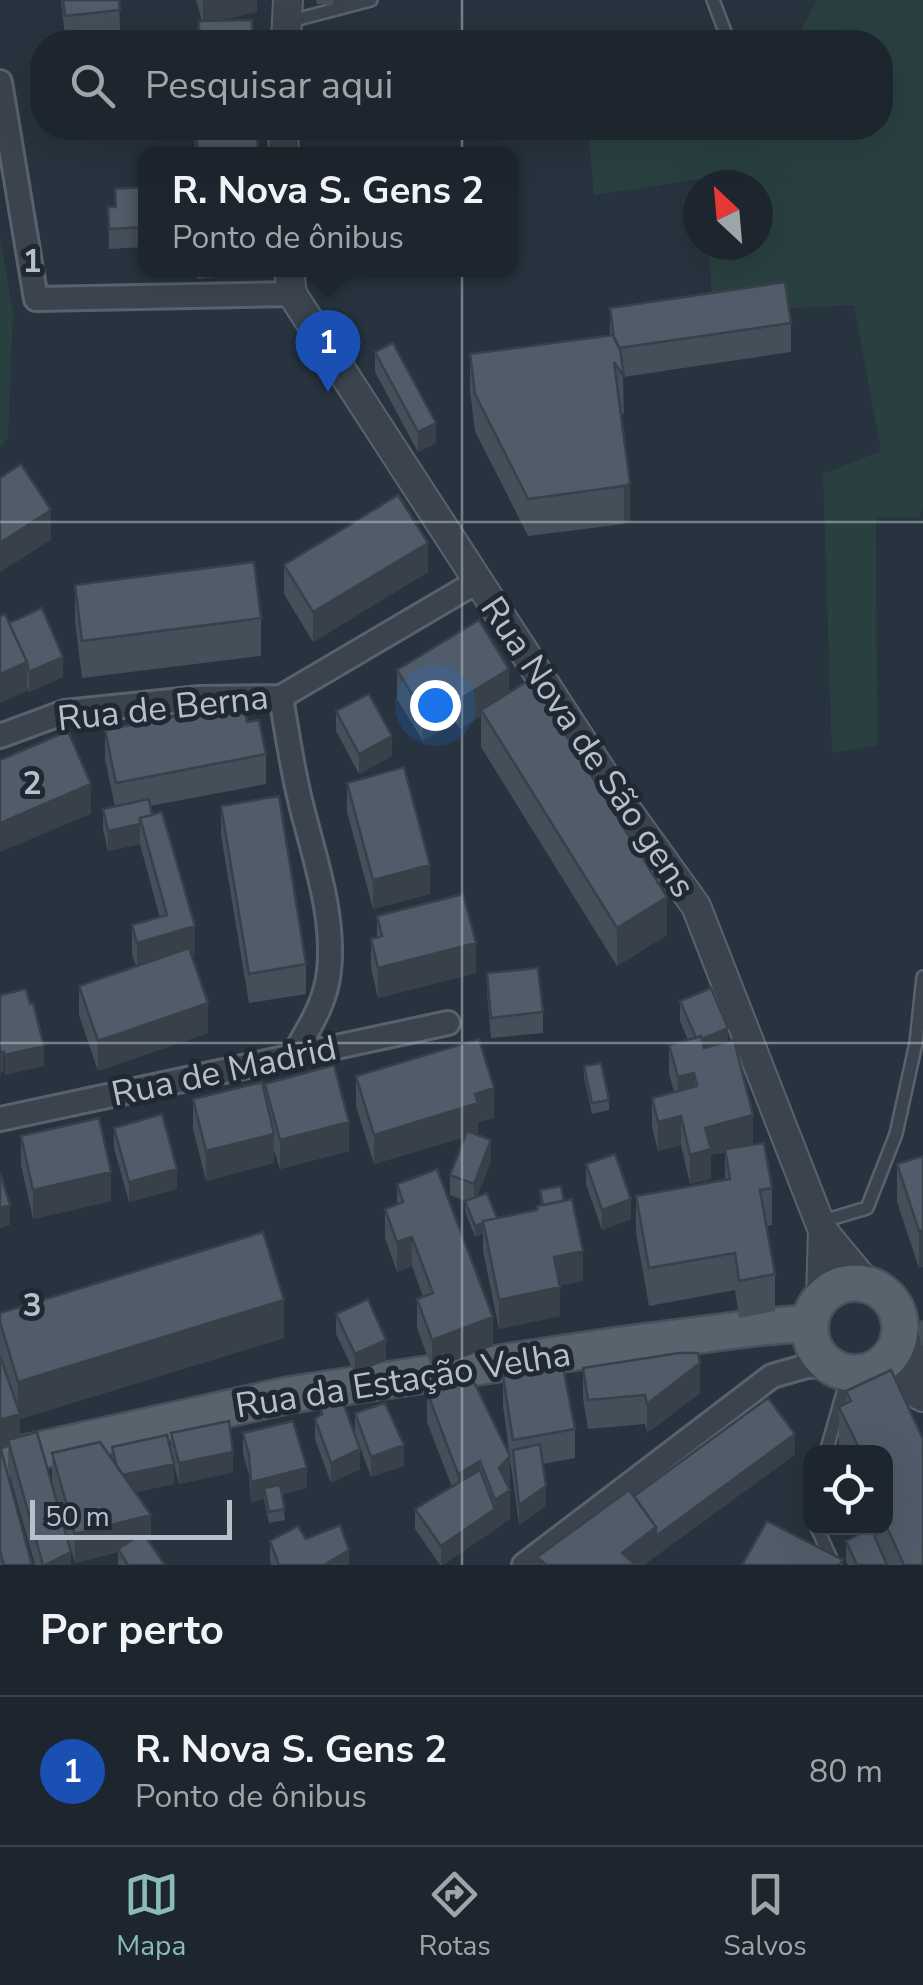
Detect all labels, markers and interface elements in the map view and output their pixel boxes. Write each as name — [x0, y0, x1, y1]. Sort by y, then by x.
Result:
search box — [30, 30, 893, 140]
icon: search — [65, 58, 120, 113]
text: Pesquisar aqui — [145, 60, 393, 111]
popup — [138, 147, 518, 277]
text: R. Nova S. Gens 2 — [172, 165, 484, 216]
north arrow — [683, 170, 773, 260]
text: Ponto de ônibus — [172, 216, 404, 259]
text: 1 — [22, 240, 42, 283]
pin: 1 — [296, 310, 360, 392]
street label: Rua Nova de São gens — [470, 587, 706, 907]
street label: Rua de Berna — [55, 674, 271, 742]
your location — [410, 680, 461, 731]
text: 2 — [22, 762, 42, 805]
street label: Rua de Madrid — [107, 1024, 341, 1118]
text: 3 — [22, 1284, 42, 1327]
street label: Rua da Estação Velha — [232, 1330, 574, 1430]
map controls — [803, 1445, 893, 1535]
button: locate — [803, 1445, 893, 1535]
scale bar — [30, 1495, 232, 1540]
text: 50 m — [45, 1498, 110, 1536]
text: Por perto — [40, 1602, 224, 1659]
text: R. Nova S. Gens 2 — [135, 1724, 447, 1775]
text: 1 — [63, 1750, 82, 1793]
text: 80 m — [809, 1750, 883, 1793]
text: Ponto de ônibus — [135, 1775, 367, 1818]
tab: Mapa — [116, 1867, 186, 1965]
tab: Rotas — [419, 1867, 491, 1965]
tab: Salvos — [723, 1867, 807, 1965]

